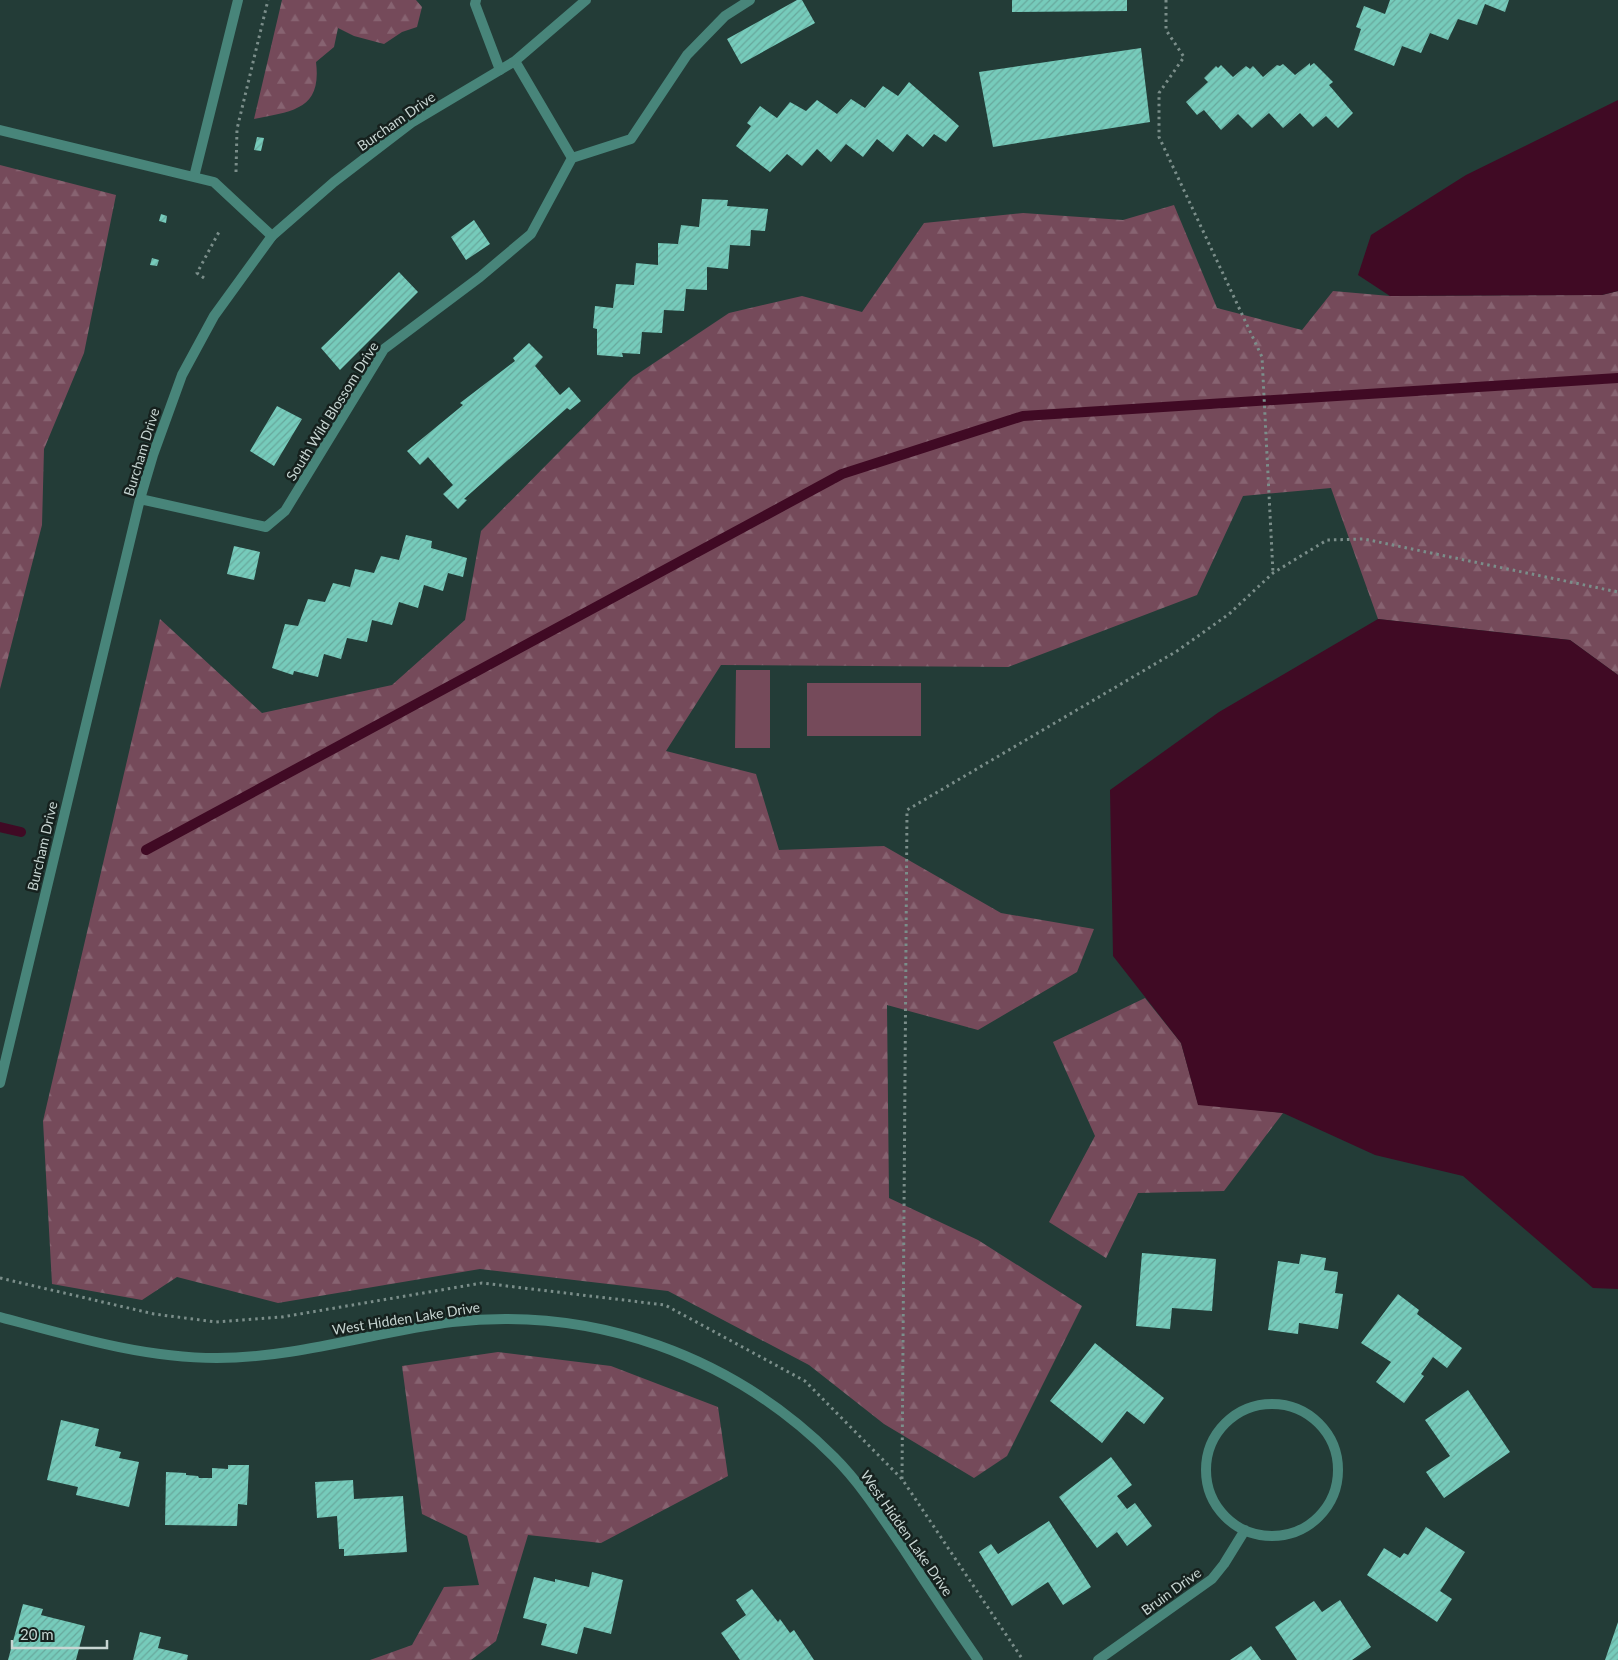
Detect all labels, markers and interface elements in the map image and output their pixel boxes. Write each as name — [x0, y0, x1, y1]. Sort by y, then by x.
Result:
street label: Burcham Drive — [354, 88, 438, 154]
street label: South Wild Blossom Drive — [282, 338, 382, 484]
street label: Burcham Drive — [120, 406, 162, 498]
street label: Burcham Drive — [23, 800, 61, 892]
street label: West Hidden Lake Drive — [331, 1298, 481, 1338]
street label: West Hidden Lake Drive — [857, 1467, 957, 1599]
street label: Bruin Drive — [1138, 1564, 1204, 1618]
scale bar — [12, 1618, 108, 1650]
text: 20 m — [20, 1625, 54, 1643]

